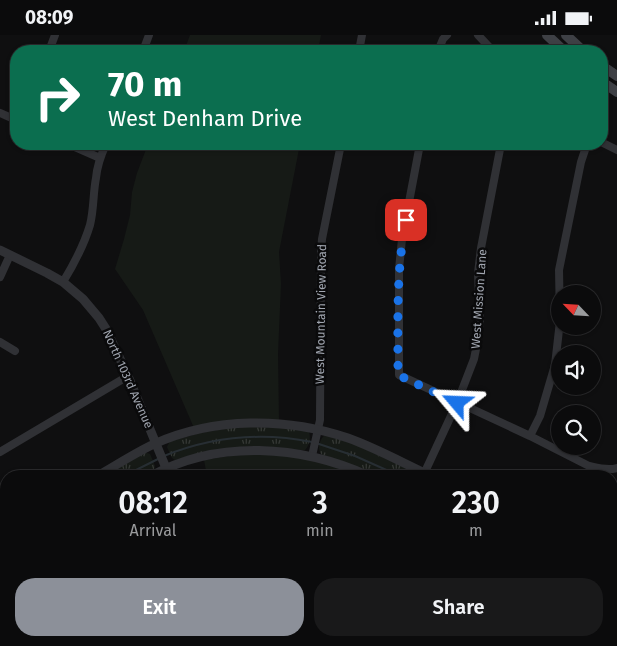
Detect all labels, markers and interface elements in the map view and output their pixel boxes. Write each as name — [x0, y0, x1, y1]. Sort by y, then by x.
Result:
text: 08:09 — [25, 6, 73, 29]
text: 70 m — [108, 63, 182, 105]
icon: right — [25, 65, 90, 130]
text: West Denham Drive — [108, 105, 302, 132]
pin — [385, 199, 427, 241]
icon: arrive — [392, 206, 420, 234]
street label: West Mountain View Road — [313, 244, 329, 384]
street label: West Mission Lane — [469, 249, 489, 349]
north arrow — [551, 285, 601, 335]
map controls — [551, 285, 601, 455]
street label: North 103rd Avenue — [100, 327, 156, 431]
button: sound — [551, 345, 601, 395]
position arrow — [430, 376, 482, 428]
button: search — [551, 405, 601, 455]
text: 08:12 — [118, 485, 188, 521]
text: 3 — [312, 485, 328, 521]
text: 230 — [452, 485, 500, 521]
text: Arrival — [130, 521, 176, 540]
text: min — [306, 521, 334, 540]
text: m — [469, 521, 483, 540]
button: Exit — [15, 578, 304, 636]
button: Share — [314, 578, 603, 636]

